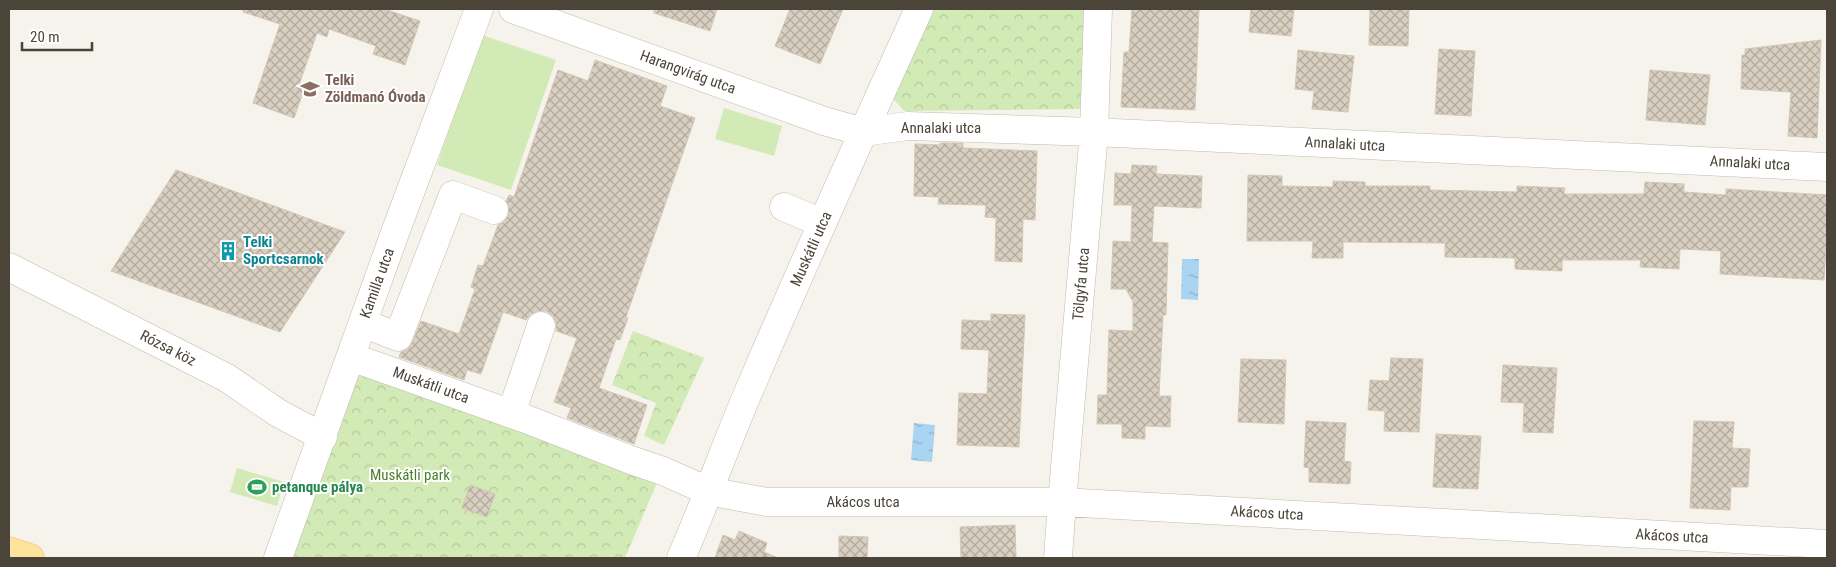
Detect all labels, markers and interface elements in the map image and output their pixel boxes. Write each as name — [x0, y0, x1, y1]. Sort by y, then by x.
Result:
scale bar — [22, 20, 92, 52]
text: 20 m — [30, 28, 60, 46]
street label: Harangvirág utca — [638, 46, 738, 98]
place label: Telki Zöldmanó Óvoda — [325, 71, 426, 106]
school or university icon: Telki Zöldmanó Óvoda — [299, 78, 321, 100]
street label: Annalaki utca — [901, 119, 981, 137]
street label: Annalaki utca — [1304, 133, 1386, 155]
street label: Annalaki utca — [1709, 152, 1791, 174]
street label: Muskátli utca — [787, 209, 835, 289]
place label: Telki Sportcsarnok — [243, 233, 325, 268]
building icon: Telki Sportcsarnok — [217, 240, 239, 262]
street label: Kamilla utca — [356, 245, 398, 321]
street label: Tölgyfa utca — [1069, 247, 1093, 321]
street label: Rózsa köz — [137, 326, 199, 370]
street label: Muskátli utca — [390, 363, 472, 407]
park label: Muskátli park — [370, 466, 450, 484]
sports icon: petanque pálya — [246, 476, 268, 498]
place label: petanque pálya — [272, 478, 363, 496]
street label: Akácos utca — [826, 493, 900, 511]
street label: Akácos utca — [1230, 502, 1304, 524]
street label: Akácos utca — [1635, 525, 1709, 547]

